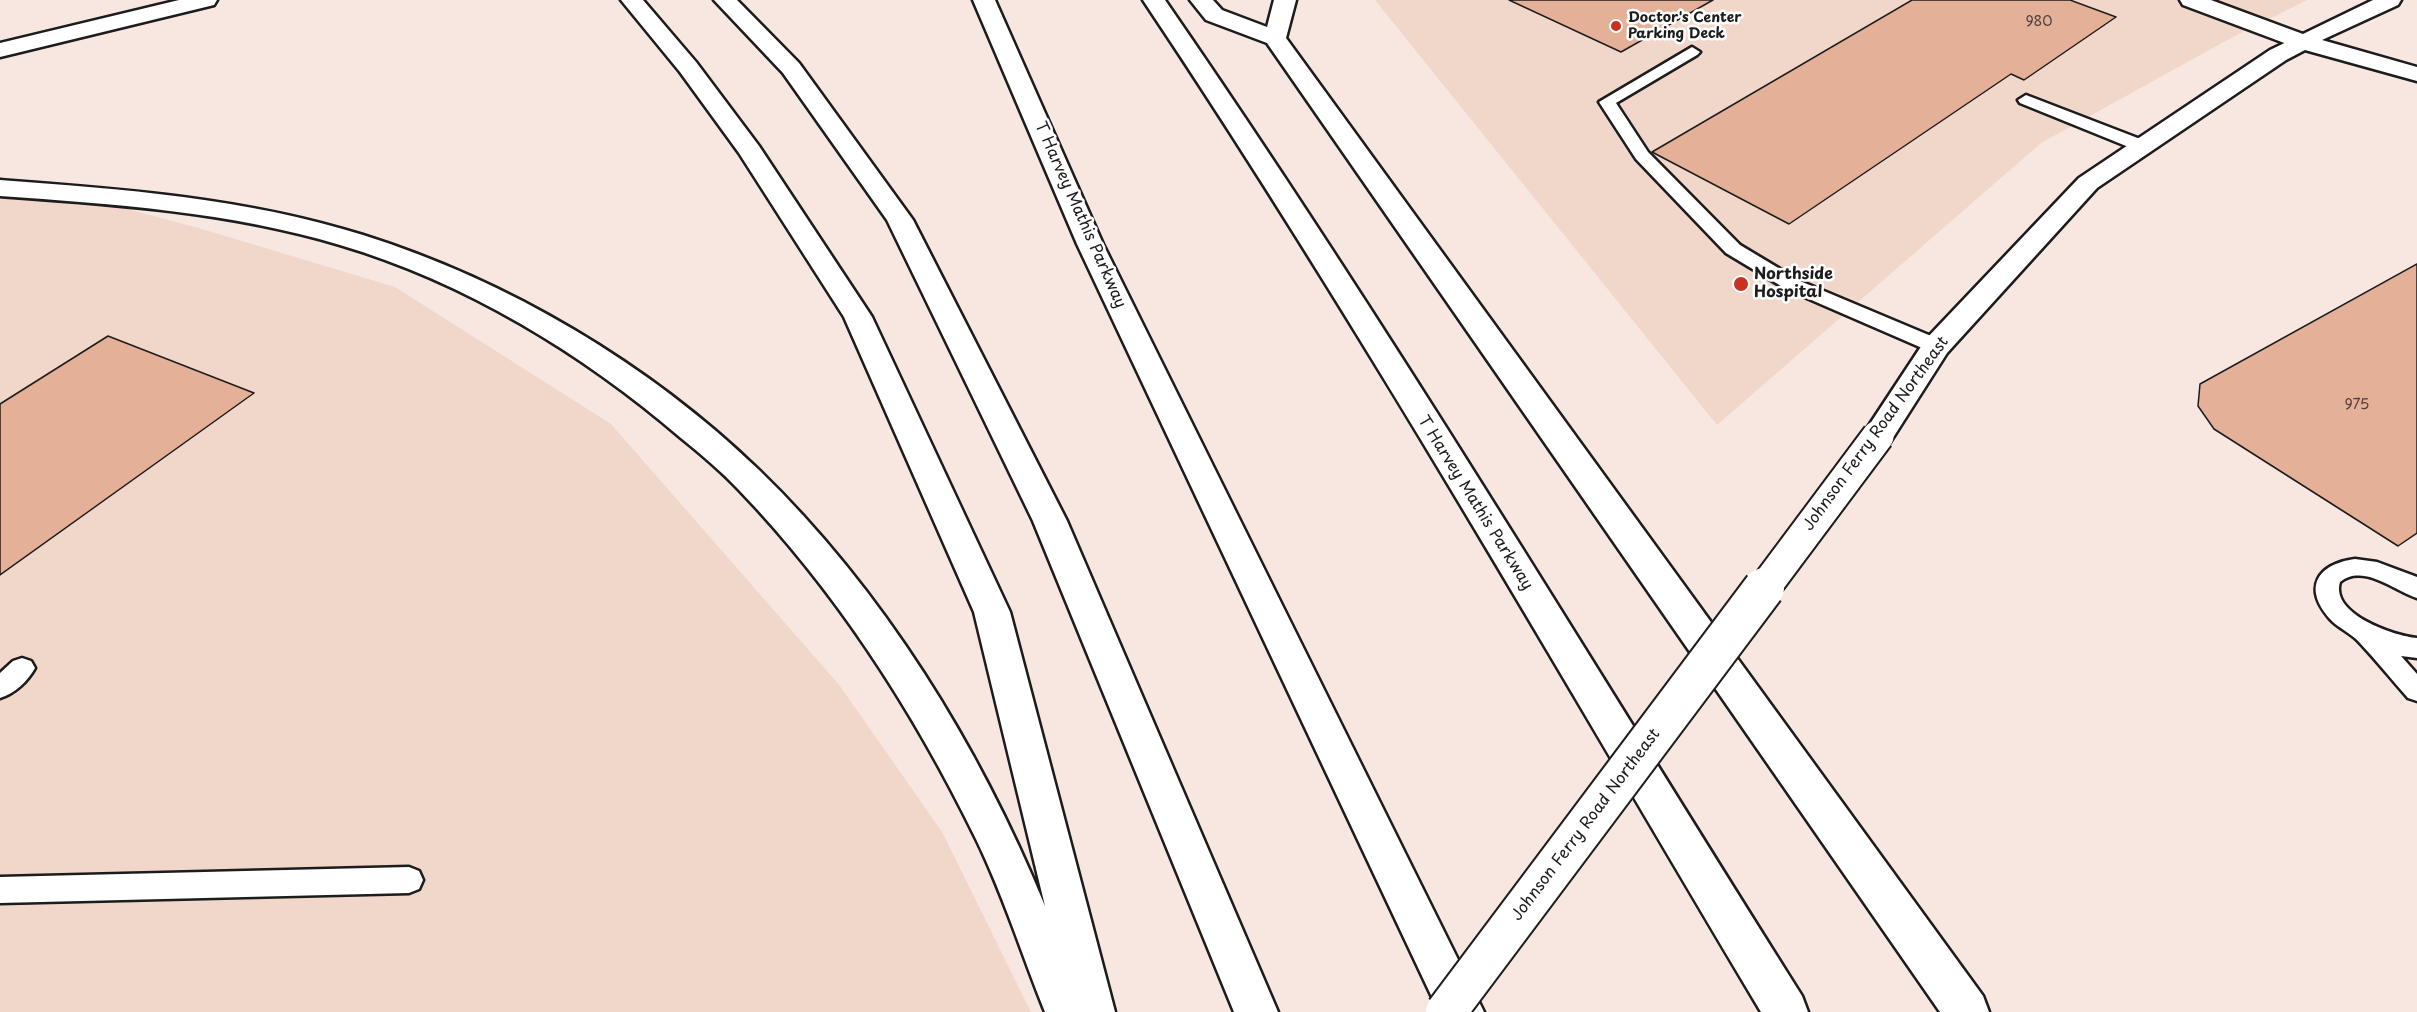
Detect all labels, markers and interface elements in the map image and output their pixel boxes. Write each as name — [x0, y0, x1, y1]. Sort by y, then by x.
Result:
place label: Doctor's Center Parking Deck — [1628, 10, 1742, 42]
house number: 980 — [2025, 14, 2053, 30]
marker: Doctor's Center Parking Deck — [1609, 19, 1623, 33]
street label: T Harvey Mathis Parkway — [1030, 119, 1130, 311]
place label: Northside Hospital — [1754, 265, 1833, 303]
marker: Northside Hospital — [1732, 275, 1750, 293]
street label: Johnson Ferry Road Northeast — [1799, 333, 1953, 535]
house number: 975 — [2345, 397, 2369, 413]
street label: T Harvey Mathis Parkway — [1413, 412, 1537, 594]
street label: Johnson Ferry Road Northeast — [1508, 725, 1664, 925]

